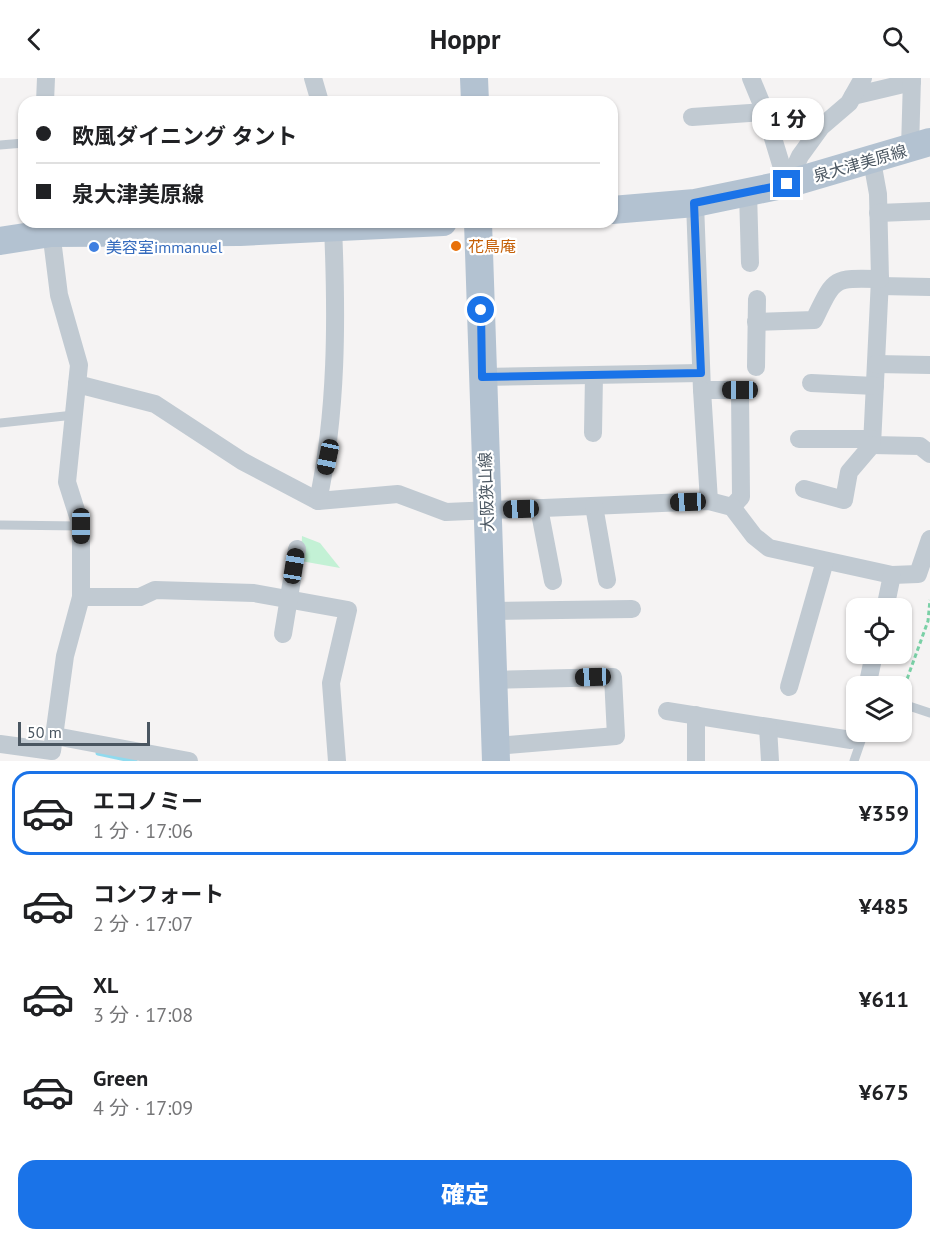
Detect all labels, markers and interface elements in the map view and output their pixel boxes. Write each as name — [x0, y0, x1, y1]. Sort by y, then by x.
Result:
text: Hoppr — [430, 22, 500, 56]
icon: back — [18, 23, 51, 56]
icon: search — [879, 23, 912, 56]
callout: 1 分 — [751, 97, 823, 139]
text: 1 分 — [770, 106, 806, 132]
text: 欧風ダイニング タント — [72, 122, 298, 150]
street label: 泉大津美原線 — [811, 140, 909, 186]
route end — [773, 170, 800, 197]
text: 泉大津美原線 — [72, 180, 204, 208]
place label: 花鳥庵 — [468, 236, 516, 256]
place label: 美容室immanuel — [106, 237, 223, 257]
marker: 花鳥庵 — [449, 239, 463, 253]
marker: 美容室immanuel — [87, 240, 101, 254]
route start — [467, 296, 494, 323]
car — [722, 381, 758, 399]
car — [315, 438, 341, 476]
street label: 大阪狭山線 — [475, 452, 497, 532]
car — [670, 492, 706, 512]
car — [503, 499, 539, 519]
car — [72, 508, 90, 544]
car — [282, 547, 306, 585]
map controls — [846, 598, 912, 742]
button: locate — [846, 598, 912, 664]
car — [575, 667, 611, 687]
button: layers — [846, 676, 912, 742]
scale bar — [18, 719, 150, 746]
text: 50 m — [27, 722, 62, 742]
icon: car — [21, 786, 75, 840]
text: エコノミー — [93, 787, 203, 815]
text: ¥359 — [859, 799, 909, 827]
text: 1 分 · 17:06 — [93, 818, 193, 844]
icon: car — [21, 879, 75, 933]
text: コンフォート — [93, 880, 224, 908]
text: ¥485 — [859, 892, 909, 920]
text: 2 分 · 17:07 — [93, 911, 193, 937]
text: XL — [93, 971, 118, 999]
icon: car — [21, 972, 75, 1026]
text: ¥611 — [859, 985, 909, 1013]
text: 3 分 · 17:08 — [93, 1002, 193, 1028]
text: Green — [93, 1064, 148, 1092]
icon: car — [21, 1065, 75, 1119]
text: ¥675 — [859, 1078, 909, 1106]
text: 4 分 · 17:09 — [93, 1095, 193, 1121]
button: 確定 — [18, 1160, 912, 1229]

